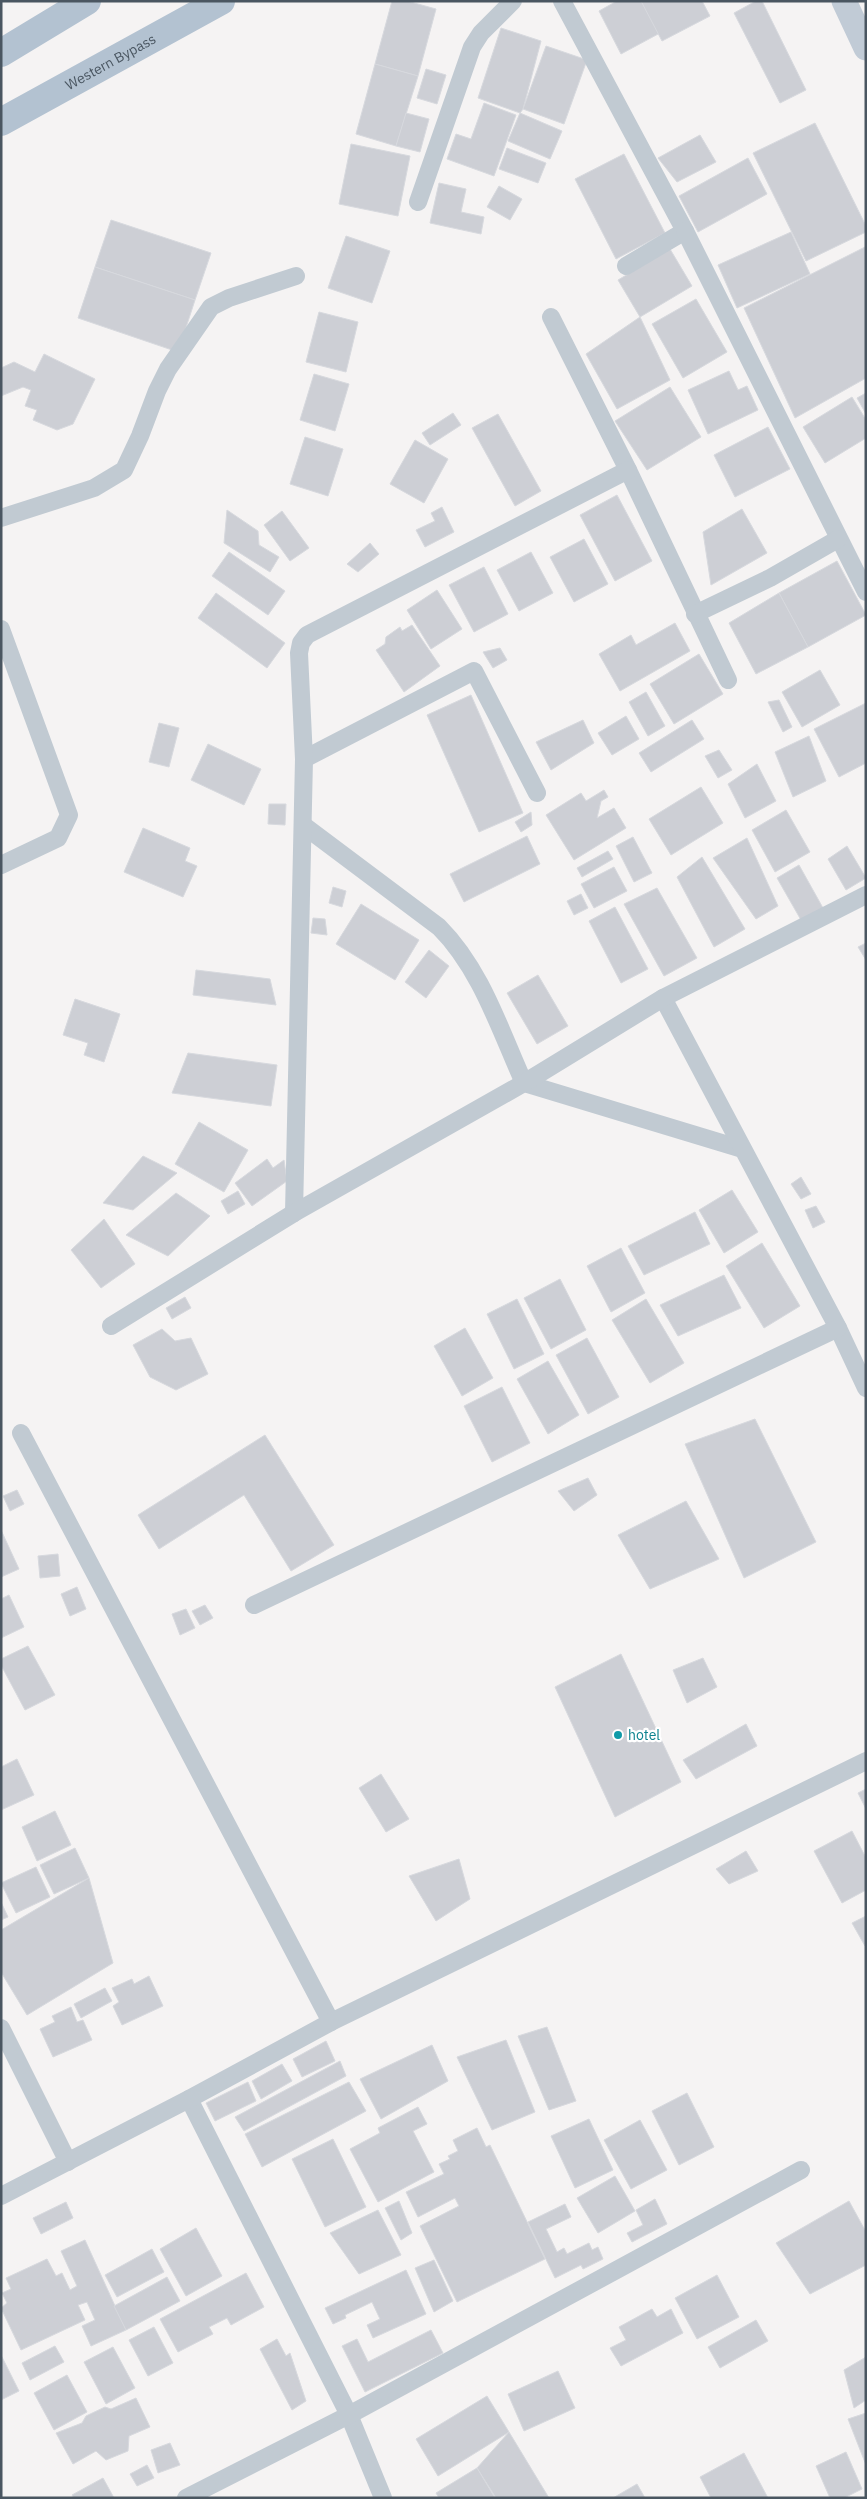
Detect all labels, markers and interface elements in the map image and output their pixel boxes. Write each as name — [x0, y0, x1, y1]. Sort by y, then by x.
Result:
street label: Western Bypass — [62, 29, 159, 94]
place label: hotel — [628, 1726, 660, 1744]
marker: hotel — [612, 1729, 624, 1741]

